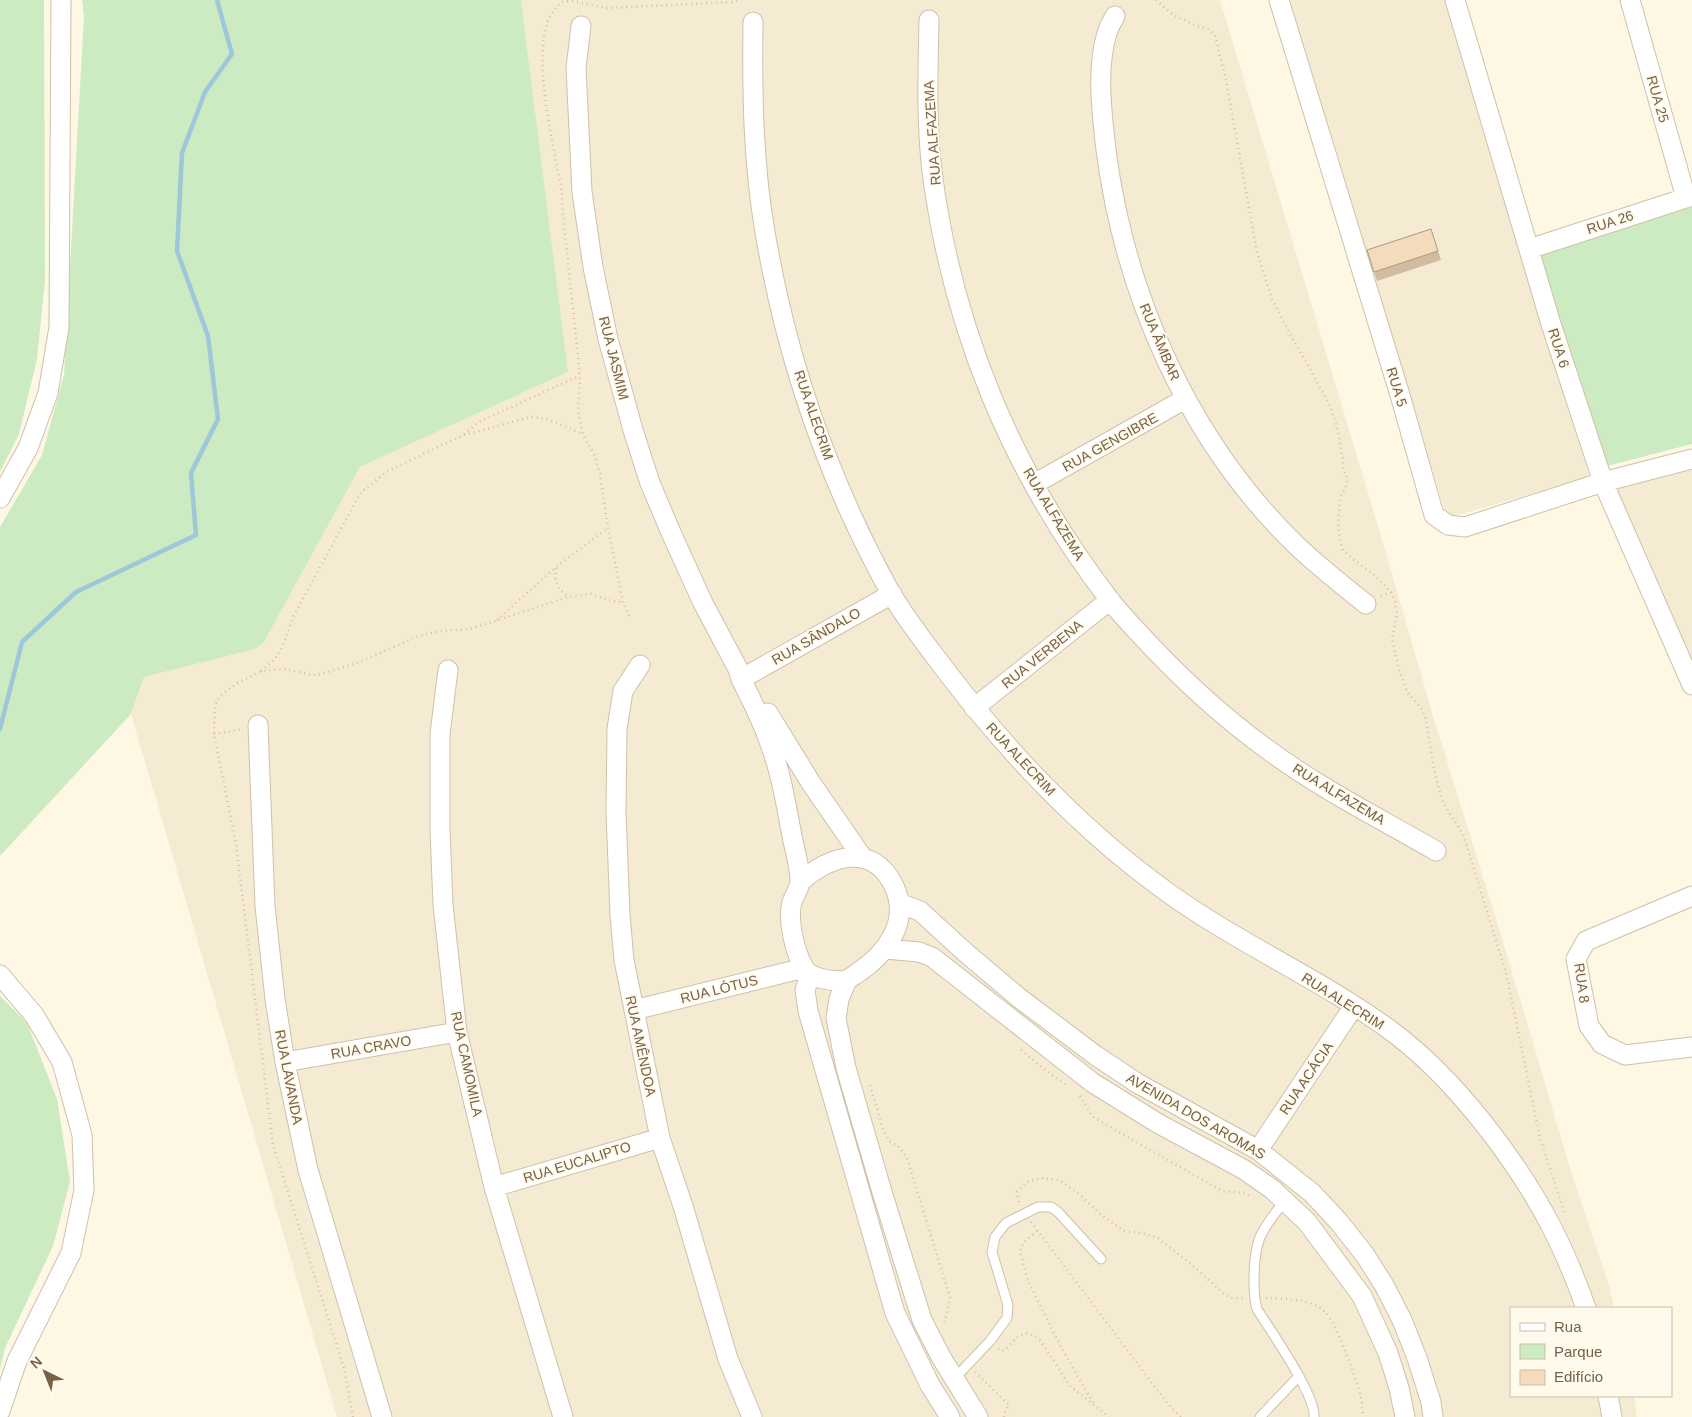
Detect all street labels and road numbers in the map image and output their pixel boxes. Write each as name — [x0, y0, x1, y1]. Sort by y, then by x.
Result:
street label: RUA 25 — [1644, 74, 1672, 125]
street label: RUA ALFAZEMA — [920, 79, 944, 186]
street label: RUA 26 — [1585, 207, 1636, 237]
street label: RUA ÂMBAR — [1137, 301, 1183, 383]
street label: RUA JASMIM — [596, 315, 632, 401]
street label: RUA 6 — [1545, 326, 1573, 370]
street label: RUA 5 — [1383, 365, 1411, 409]
street label: RUA ALECRIM — [791, 368, 837, 462]
street label: RUA GENGIBRE — [1060, 409, 1160, 475]
street label: RUA ALFAZEMA — [1020, 465, 1088, 564]
street label: RUA SÂNDALO — [769, 604, 863, 668]
street label: RUA VERBENA — [998, 616, 1086, 692]
street label: RUA ALECRIM — [983, 719, 1059, 799]
street label: RUA ALFAZEMA — [1290, 760, 1389, 828]
street label: RUA 8 — [1571, 962, 1593, 1004]
street label: RUA ALECRIM — [1299, 969, 1387, 1033]
street label: RUA LÓTUS — [679, 972, 759, 1006]
street label: RUA AMÊNDOA — [622, 994, 660, 1099]
street label: RUA CAMOMILA — [448, 1010, 486, 1119]
street label: RUA LAVANDA — [272, 1028, 306, 1126]
street label: RUA CRAVO — [330, 1032, 413, 1062]
street label: RUA ACÁCIA — [1276, 1038, 1336, 1117]
street label: AVENIDA DOS AROMAS — [1124, 1070, 1268, 1162]
street label: RUA EUCALIPTO — [521, 1138, 633, 1186]

